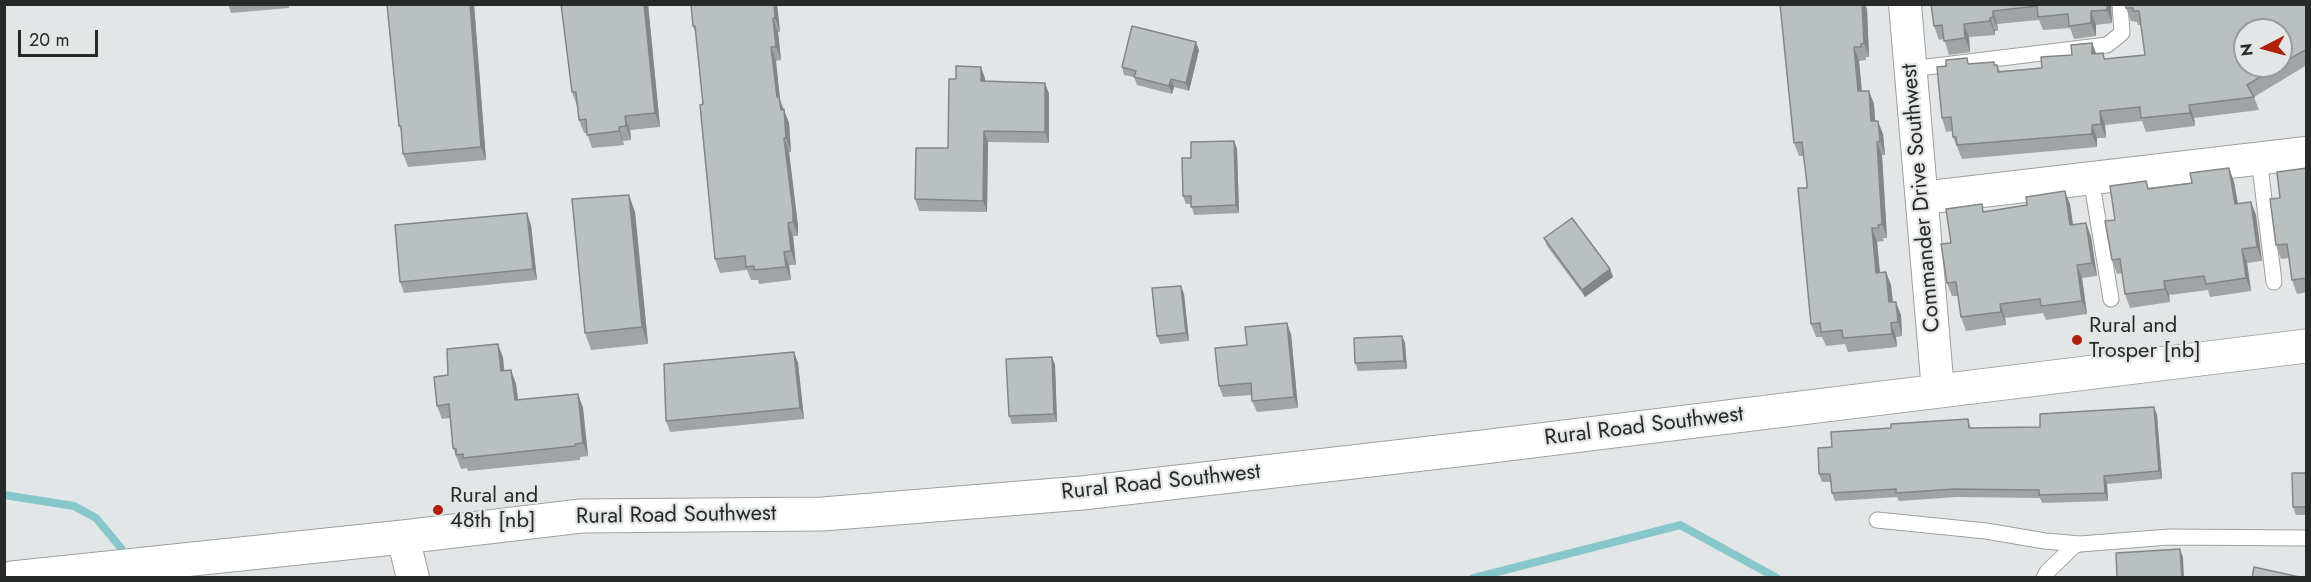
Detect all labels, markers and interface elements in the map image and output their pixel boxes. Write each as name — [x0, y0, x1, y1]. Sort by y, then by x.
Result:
scale bar — [21, 18, 100, 56]
north arrow — [2233, 18, 2293, 78]
text: 20 m — [29, 27, 69, 53]
text: N — [2234, 42, 2259, 57]
street label: Commander Drive Southwest — [1897, 63, 1947, 333]
place label: Rural and Trosper [nb] — [2089, 314, 2201, 366]
marker: Rural and Trosper [nb] — [2070, 333, 2084, 347]
street label: Rural Road Southwest — [1543, 402, 1745, 452]
street label: Rural Road Southwest — [1060, 459, 1262, 507]
place label: Rural and 48th [nb] — [450, 484, 538, 536]
street label: Rural Road Southwest — [576, 501, 776, 531]
marker: Rural and 48th [nb] — [431, 503, 445, 517]

